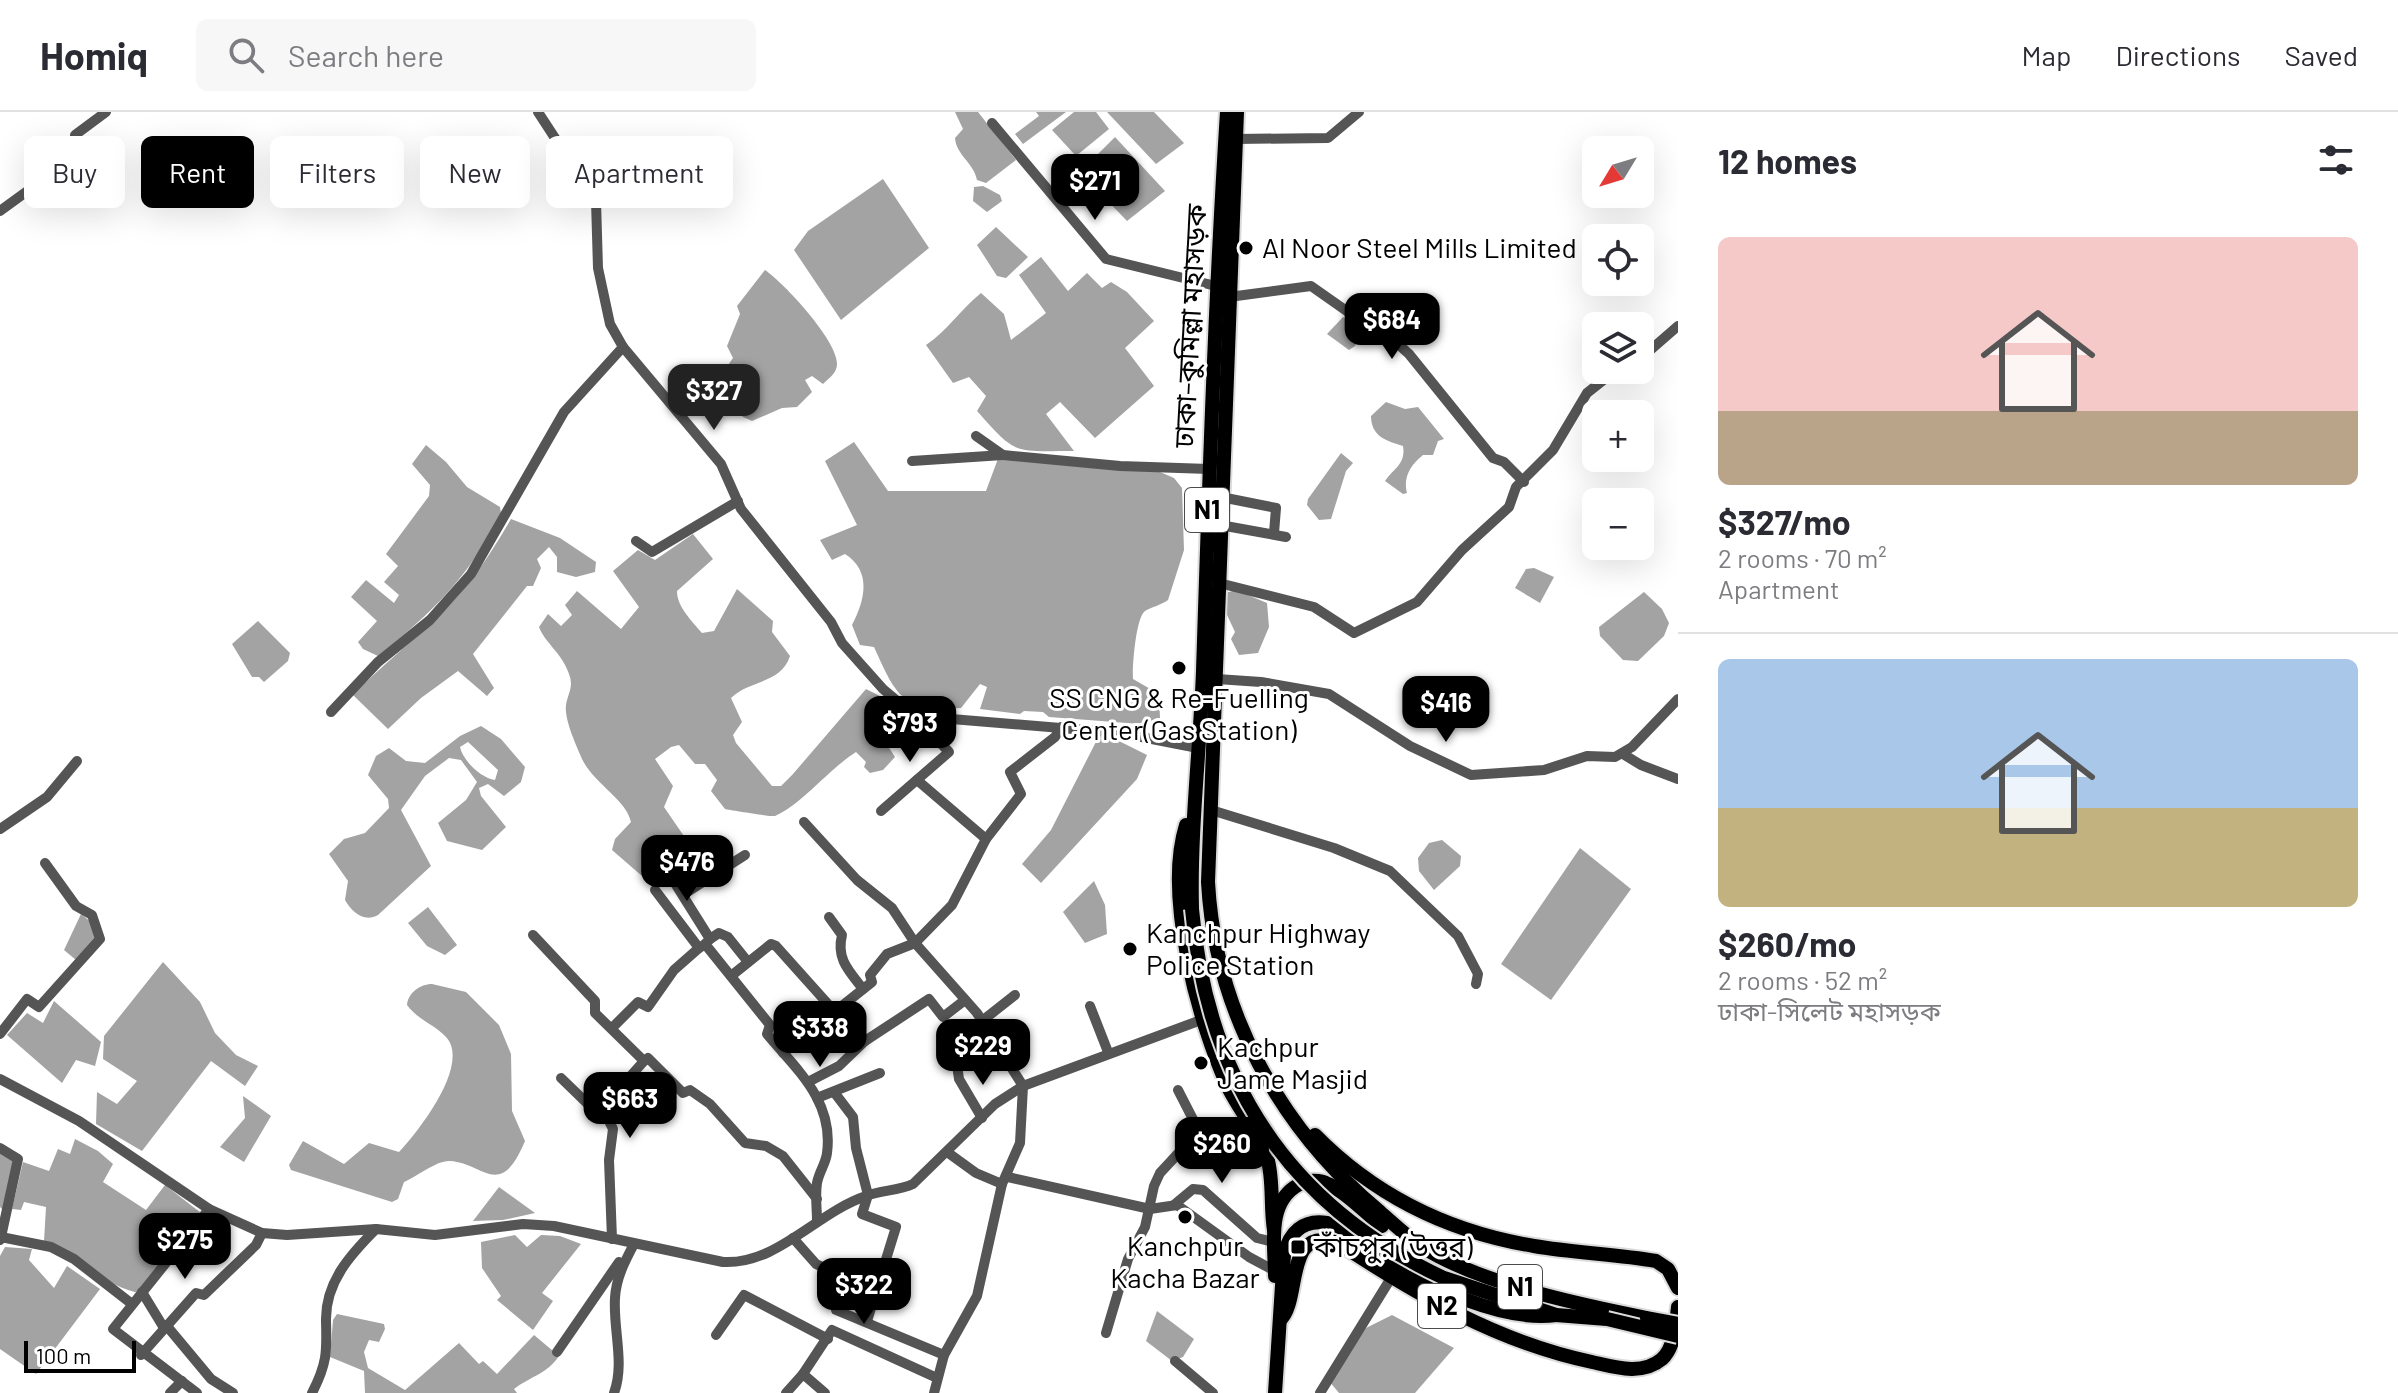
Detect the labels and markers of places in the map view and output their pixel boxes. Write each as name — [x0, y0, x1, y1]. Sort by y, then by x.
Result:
pin: $271 — [1048, 154, 1142, 222]
place label: Al Noor Steel Mills Limited — [1262, 230, 1577, 264]
marker: Al Noor Steel Mills Limited — [1237, 239, 1255, 257]
pin: $684 — [1345, 293, 1439, 361]
pin: $327 — [667, 364, 761, 432]
marker: SS CNG & Re-Fuelling Center(Gas Station) — [1170, 659, 1188, 677]
pin: $416 — [1399, 676, 1493, 744]
place label: SS CNG & Re-Fuelling Center(Gas Station) — [1049, 680, 1309, 746]
pin: $793 — [863, 696, 957, 764]
pin: $476 — [640, 835, 734, 903]
place label: Kanchpur Highway Police Station — [1146, 915, 1371, 981]
marker: Kanchpur Highway Police Station — [1121, 940, 1139, 958]
pin: $338 — [773, 1001, 867, 1069]
pin: $229 — [936, 1019, 1030, 1087]
place label: Kachpur Jame Masjid — [1217, 1029, 1368, 1095]
marker: Kachpur Jame Masjid — [1192, 1054, 1210, 1072]
pin: $663 — [583, 1072, 677, 1140]
pin: $260 — [1175, 1117, 1269, 1185]
marker: Kanchpur Kacha Bazar — [1176, 1208, 1194, 1226]
pin: $275 — [138, 1213, 232, 1281]
place label: Kanchpur Kacha Bazar — [1110, 1228, 1260, 1294]
place label: কাঁচপুর (উত্তর) — [1313, 1229, 1473, 1264]
marker: কাঁচপুর (উত্তর) — [1289, 1238, 1307, 1256]
pin: $322 — [817, 1258, 911, 1326]

